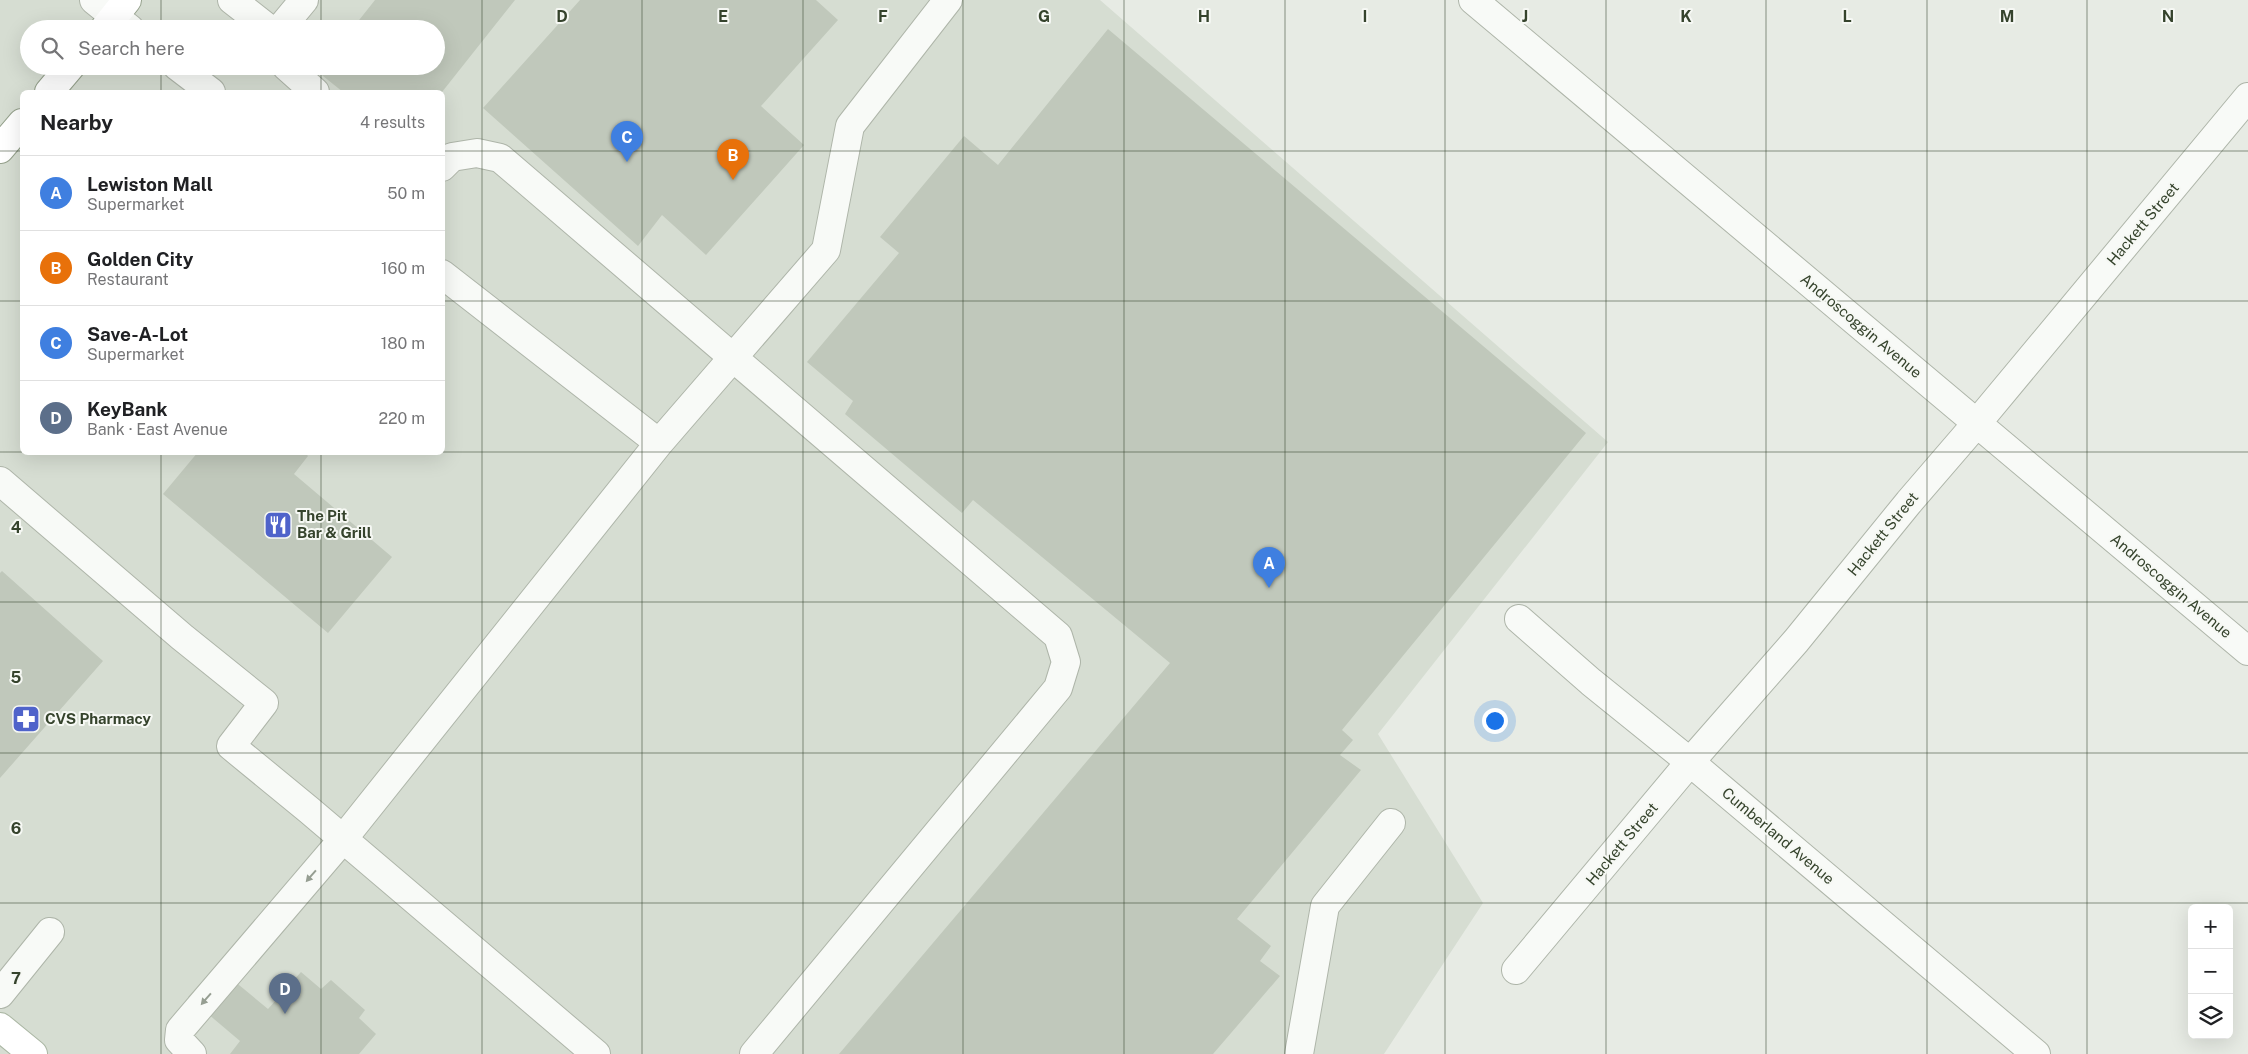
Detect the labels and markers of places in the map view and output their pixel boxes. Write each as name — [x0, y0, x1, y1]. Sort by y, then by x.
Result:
pin: C — [611, 121, 643, 162]
pin: B — [717, 139, 749, 180]
place label: The Pit Bar & Grill — [297, 507, 372, 541]
restaurant icon: The Pit Bar & Grill — [263, 510, 293, 540]
pin: A — [1253, 547, 1285, 588]
pharmacy icon: CVS Pharmacy — [11, 704, 41, 734]
place label: CVS Pharmacy — [45, 710, 152, 727]
pin: D — [269, 973, 301, 1014]

